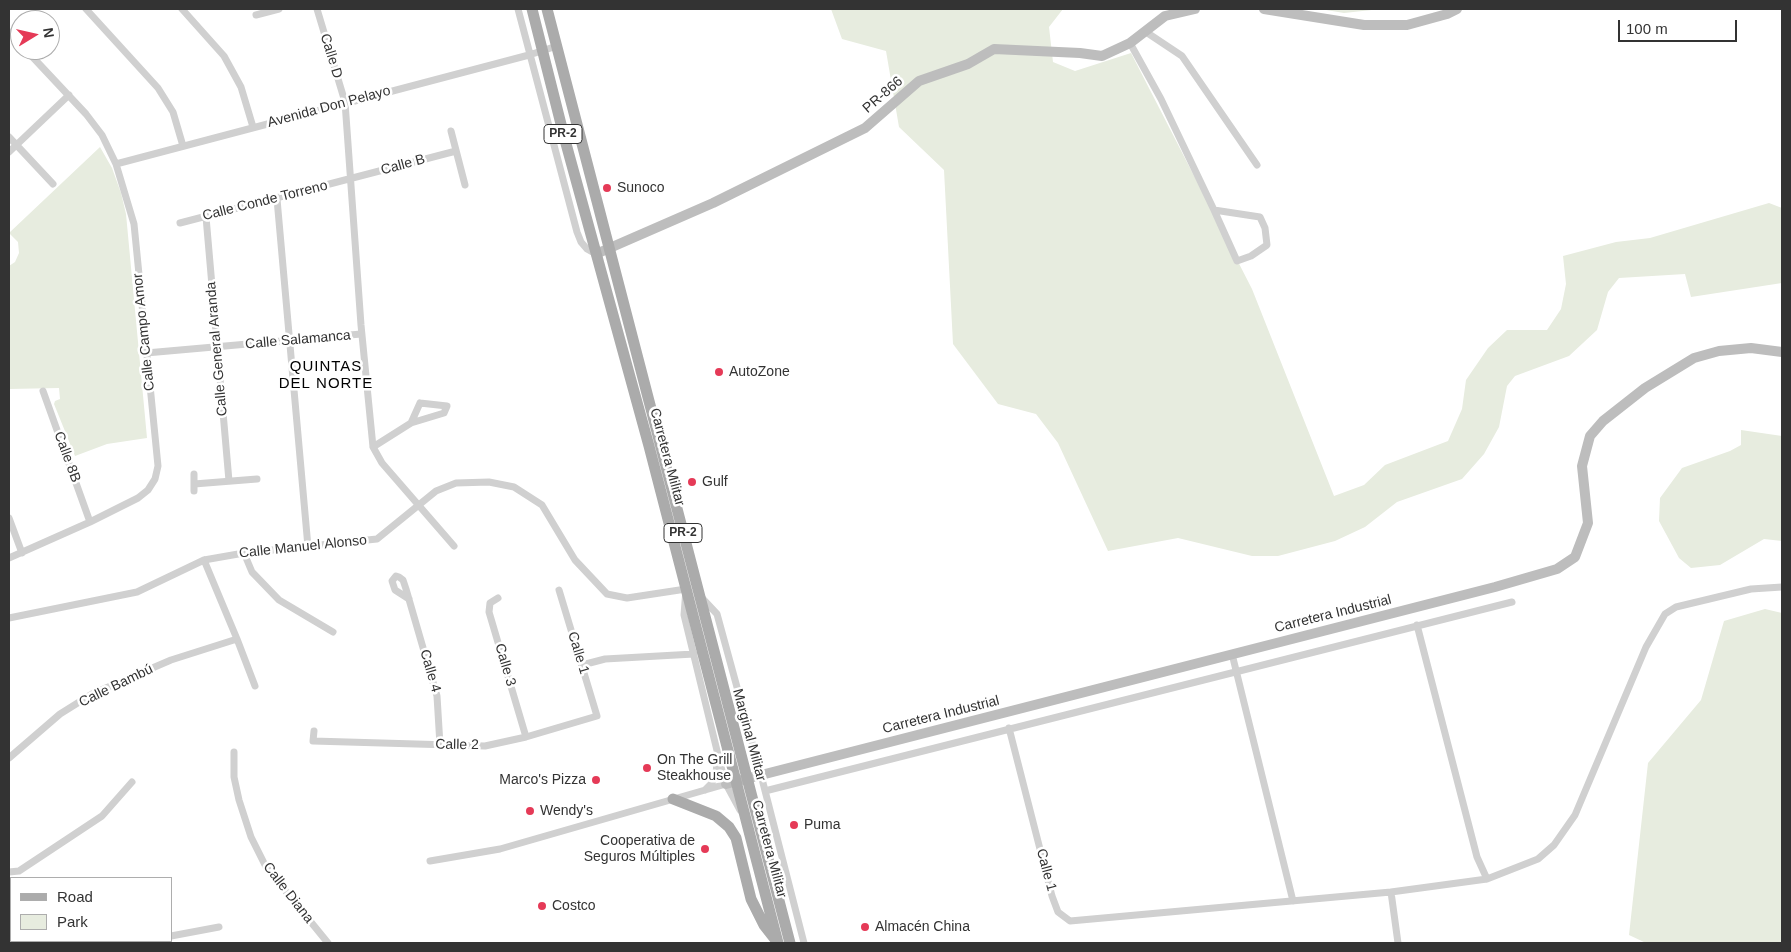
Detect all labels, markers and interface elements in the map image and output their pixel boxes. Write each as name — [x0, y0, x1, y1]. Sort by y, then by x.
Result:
north arrow — [10, 10, 60, 60]
scale bar — [1621, 10, 1740, 42]
text: 100 m — [1626, 20, 1668, 37]
text: N — [40, 27, 58, 39]
street label: Calle D — [316, 32, 346, 80]
street label: PR-866 — [860, 73, 906, 117]
street label: Avenida Don Pelayo — [266, 83, 392, 131]
road number: PR-2 — [544, 125, 582, 144]
street label: Calle B — [379, 151, 427, 179]
street label: Calle Conde Torreno — [201, 177, 329, 225]
place label: Sunoco — [617, 180, 664, 196]
marker: Sunoco — [601, 182, 613, 194]
street label: Calle Campo Amor — [129, 272, 159, 392]
street label: Calle General Aranda — [203, 281, 231, 417]
street label: Calle Salamanca — [245, 327, 351, 353]
district label: QUINTAS DEL NORTE — [278, 358, 374, 393]
place label: AutoZone — [729, 364, 790, 380]
marker: AutoZone — [713, 366, 725, 378]
street label: Carretera Militar — [646, 406, 688, 508]
street label: Calle 8B — [50, 429, 84, 485]
place label: Gulf — [702, 474, 728, 490]
marker: Gulf — [686, 476, 698, 488]
road number: PR-2 — [664, 524, 702, 542]
street label: Calle Manuel Alonso — [238, 532, 368, 562]
street label: Carretera Industrial — [1273, 591, 1393, 637]
street label: Calle 1 — [564, 630, 592, 676]
street label: Calle 3 — [491, 642, 519, 688]
street label: Calle 4 — [416, 648, 444, 694]
street label: Calle Bambú — [76, 661, 156, 711]
street label: Marginal Militar — [729, 687, 769, 783]
street label: Carretera Industrial — [881, 692, 1001, 738]
street label: Calle 2 — [435, 736, 479, 754]
place label: On The Grill Steakhouse — [657, 752, 732, 784]
marker: On The Grill Steakhouse — [641, 762, 653, 774]
place label: Marco's Pizza — [499, 772, 586, 788]
marker: Marco's Pizza — [590, 774, 602, 786]
street label: Carretera Militar — [748, 798, 790, 900]
place label: Wendy's — [540, 803, 593, 819]
marker: Wendy's — [524, 805, 536, 817]
place label: Puma — [804, 817, 841, 833]
marker: Puma — [788, 819, 800, 831]
place label: Cooperativa de Seguros Múltiples — [584, 833, 695, 866]
marker: Cooperativa de Seguros Múltiples — [699, 843, 711, 855]
street label: Calle 1 — [1032, 847, 1060, 893]
street label: Calle Diana — [259, 859, 317, 927]
legend — [10, 877, 172, 942]
text: Road — [57, 888, 93, 905]
place label: Costco — [552, 898, 596, 914]
marker: Costco — [536, 900, 548, 912]
text: Park — [57, 913, 88, 930]
place label: Almacén China — [875, 919, 970, 935]
marker: Almacén China — [859, 921, 871, 933]

